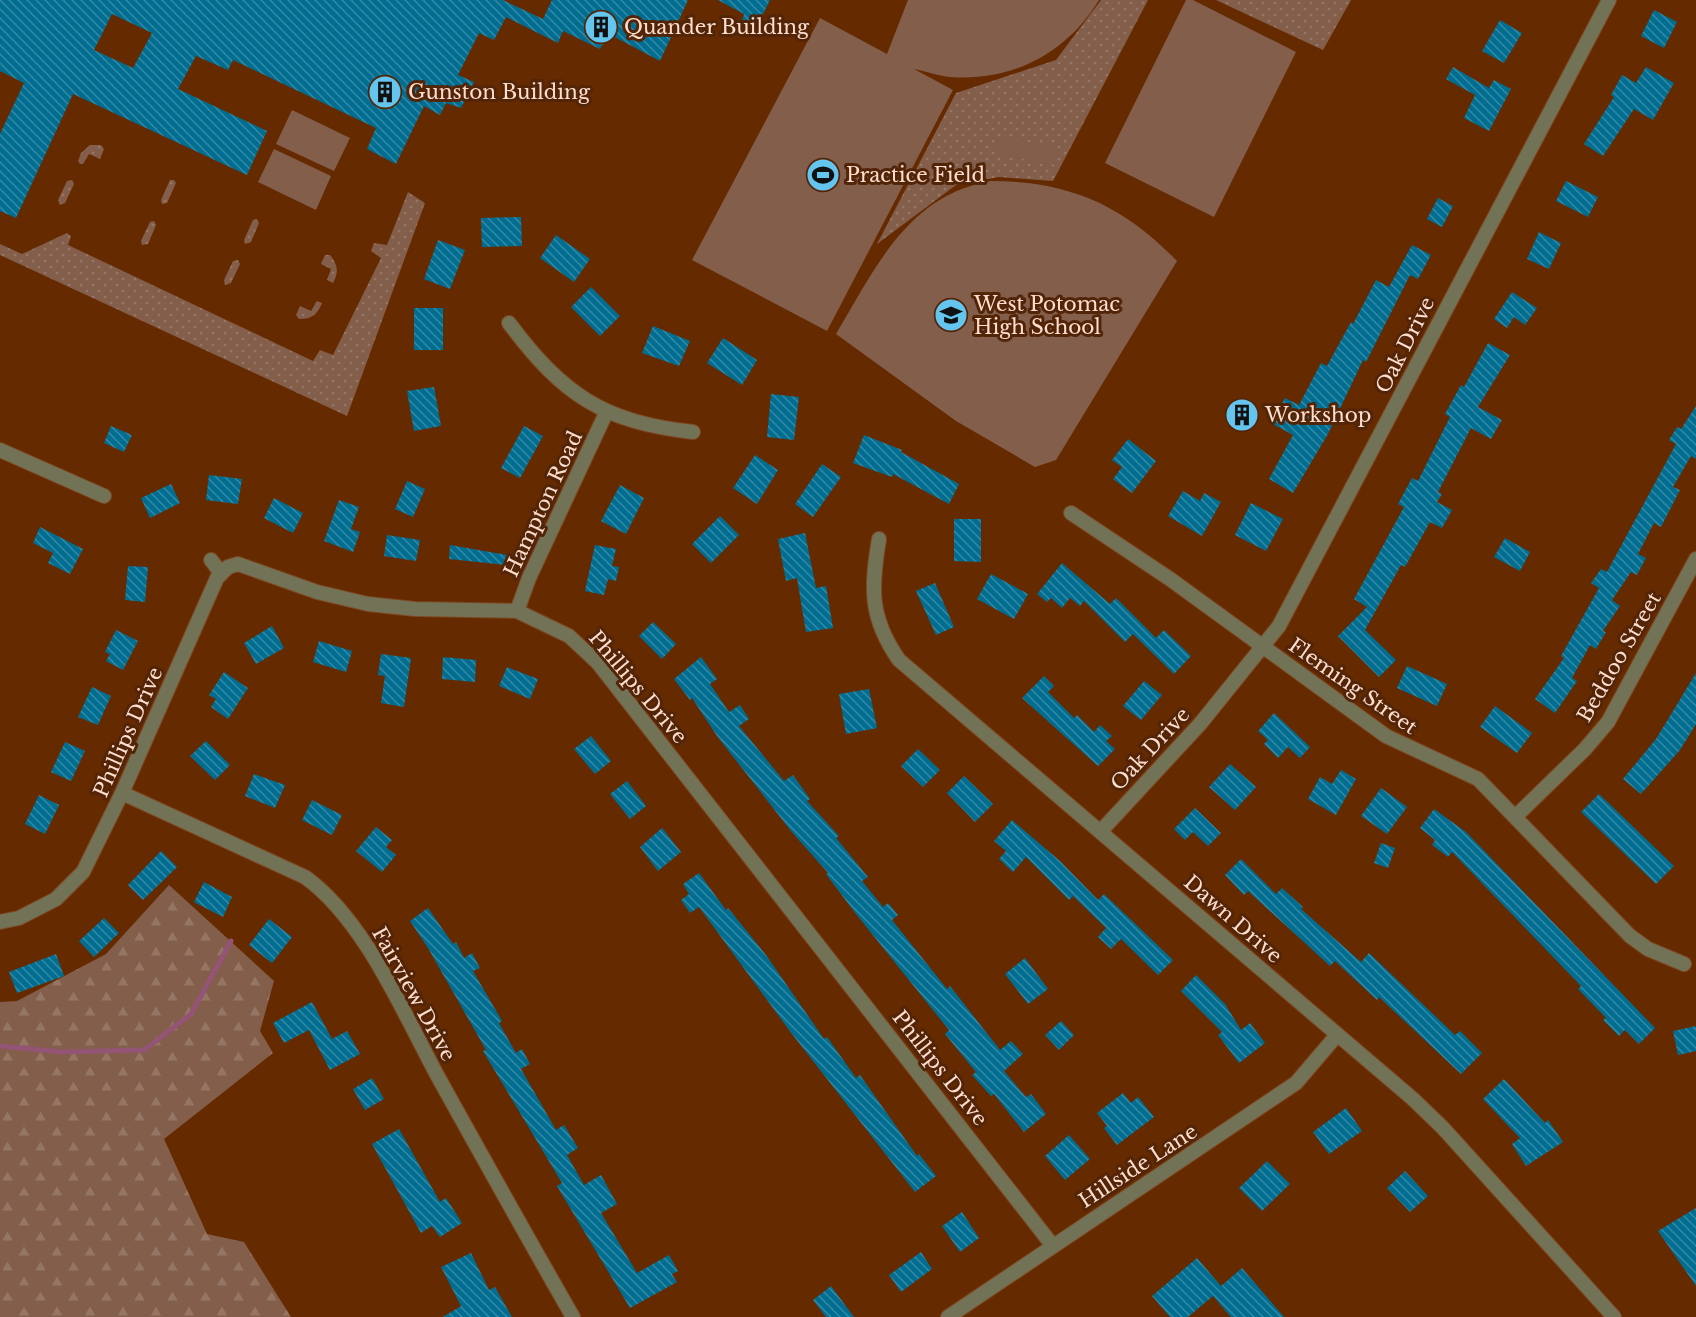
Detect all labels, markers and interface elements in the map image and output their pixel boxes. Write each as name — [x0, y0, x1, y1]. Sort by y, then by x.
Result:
building icon: Quander Building — [583, 9, 619, 45]
place label: Quander Building — [624, 15, 810, 39]
building icon: Gunston Building — [367, 74, 403, 110]
place label: Gunston Building — [408, 80, 591, 104]
sports icon: Practice Field — [805, 157, 841, 193]
place label: Practice Field — [846, 163, 985, 187]
place label: West Potomac High School — [973, 292, 1120, 339]
street label: Oak Drive — [1371, 293, 1439, 397]
school or university icon: West Potomac High School — [933, 297, 969, 333]
building icon: Workshop — [1224, 397, 1260, 433]
place label: Workshop — [1264, 403, 1371, 427]
street label: Hampton Road — [499, 427, 587, 581]
street label: Beddoo Street — [1572, 587, 1666, 726]
street label: Phillips Drive — [584, 626, 692, 748]
street label: Fleming Street — [1284, 633, 1422, 739]
street label: Phillips Drive — [89, 663, 167, 801]
street label: Oak Drive — [1105, 702, 1195, 796]
street label: Dawn Drive — [1179, 870, 1287, 968]
street label: Fairview Drive — [367, 923, 461, 1065]
street label: Phillips Drive — [888, 1006, 992, 1130]
street label: Hillside Lane — [1075, 1119, 1201, 1213]

